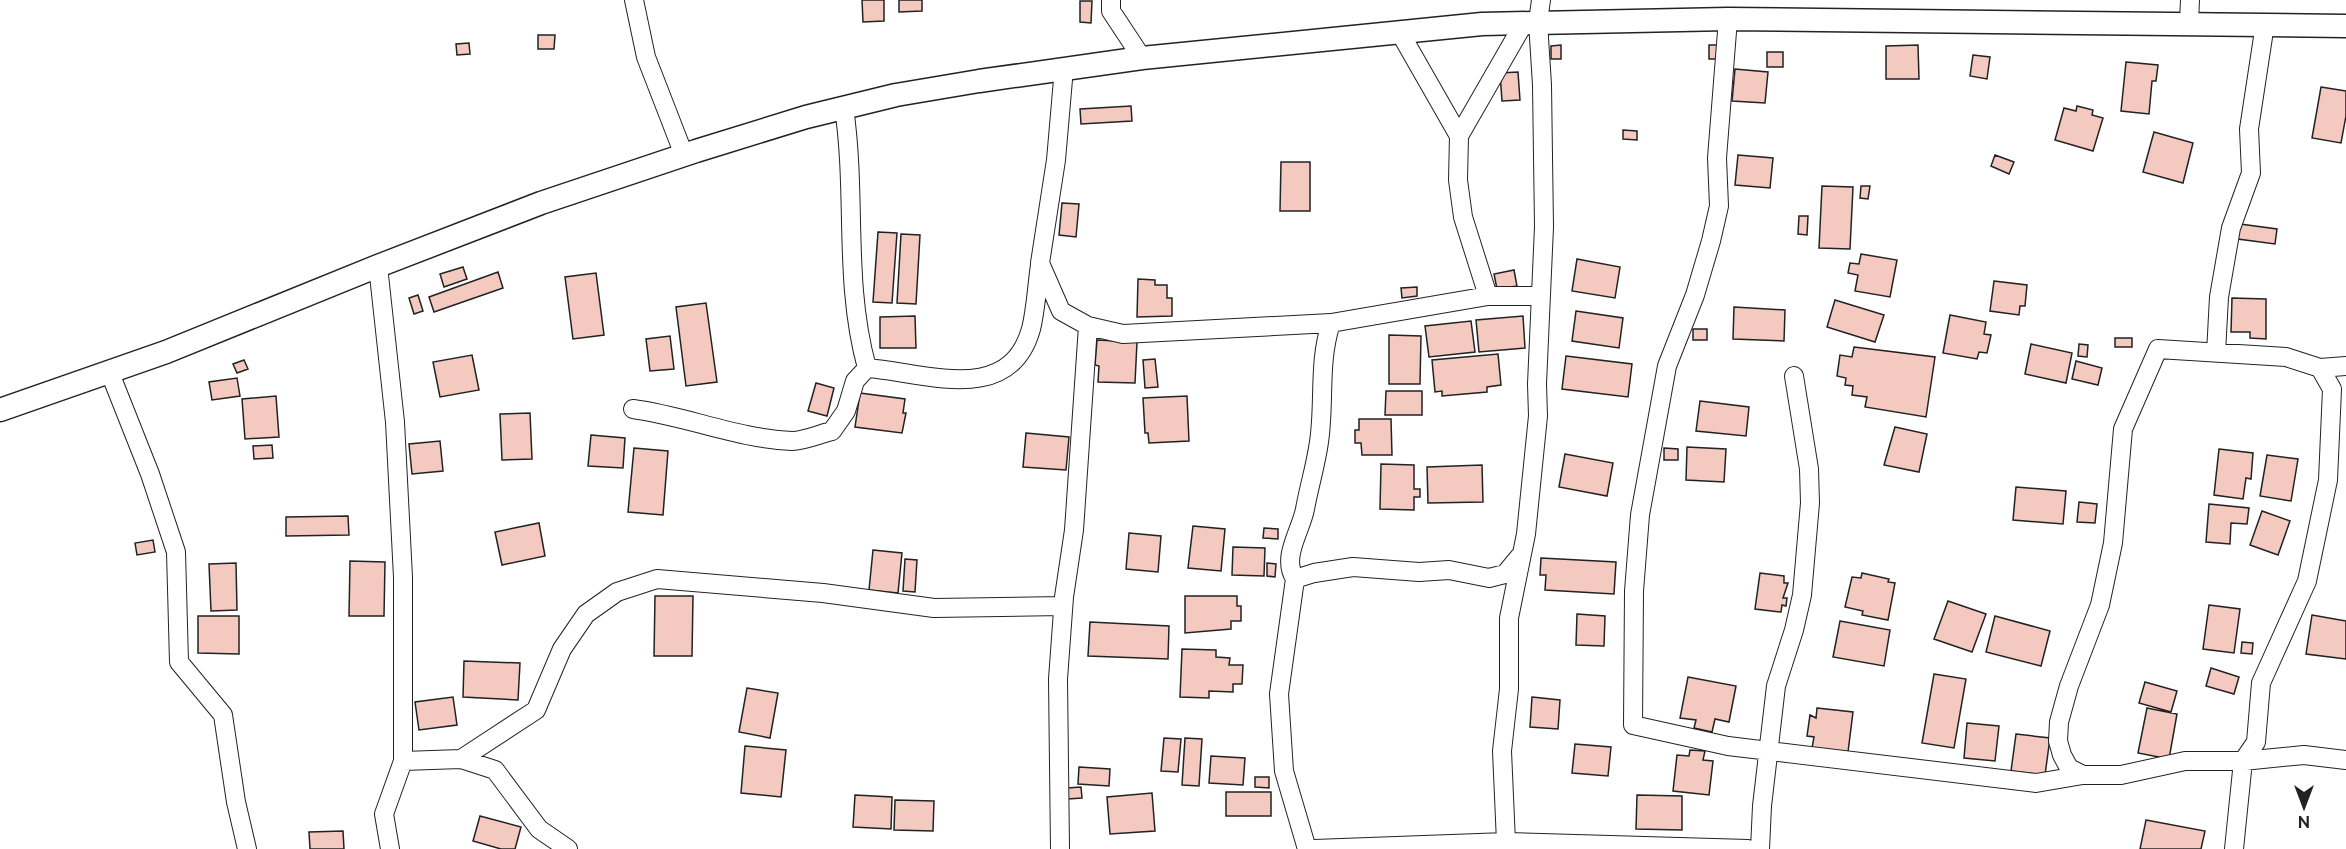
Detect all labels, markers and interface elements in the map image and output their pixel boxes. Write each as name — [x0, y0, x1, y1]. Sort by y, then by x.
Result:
north arrow — [2274, 777, 2334, 837]
text: N — [2298, 812, 2310, 831]

